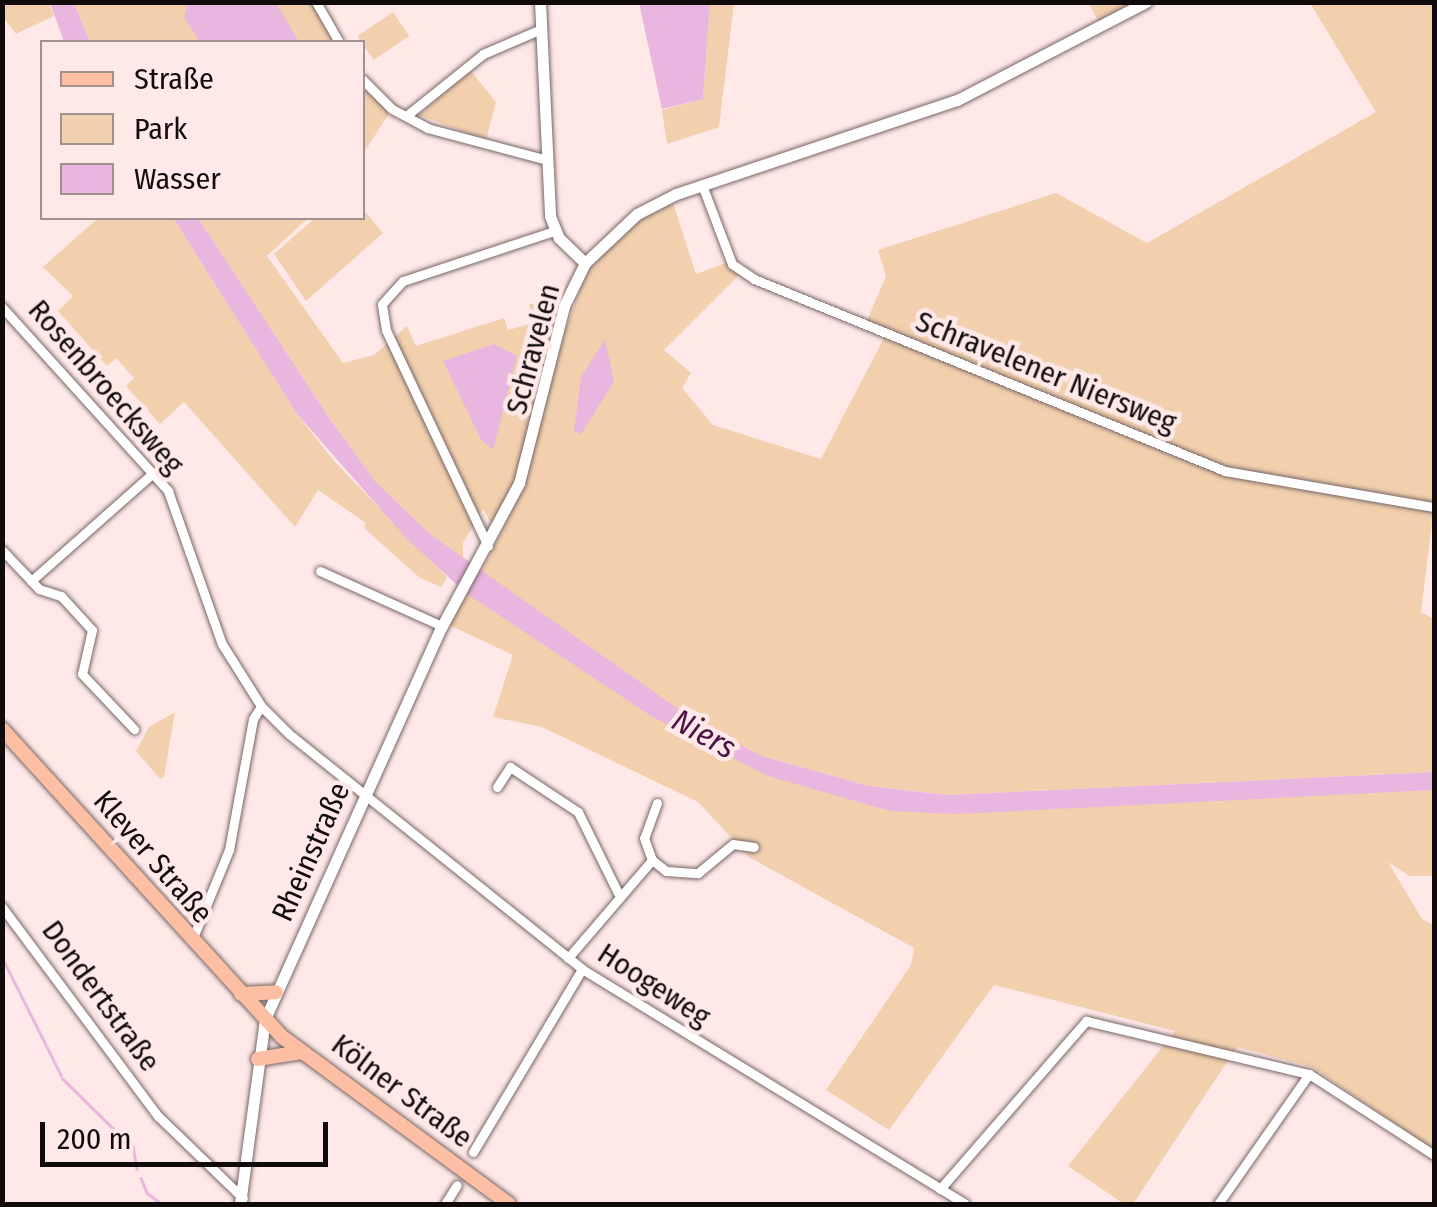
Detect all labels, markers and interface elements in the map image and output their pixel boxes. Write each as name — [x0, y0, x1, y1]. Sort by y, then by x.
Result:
legend — [40, 40, 365, 220]
text: Straße — [134, 61, 214, 97]
text: Park — [134, 111, 187, 147]
text: Wasser — [134, 161, 221, 197]
street label: Schravelen — [498, 280, 568, 418]
street label: Rosenbroecksweg — [21, 292, 191, 482]
street label: Schravelener Niersweg — [910, 303, 1182, 441]
water label: Niers — [665, 701, 743, 767]
street label: Rheinstraße — [264, 777, 358, 927]
street label: Klever Straße — [86, 783, 220, 931]
street label: Dondertstraße — [34, 913, 168, 1079]
street label: Hoogeweg — [591, 935, 717, 1035]
street label: Kölner Straße — [324, 1026, 480, 1156]
scale bar — [45, 1102, 332, 1164]
text: 200 m — [57, 1121, 132, 1157]

